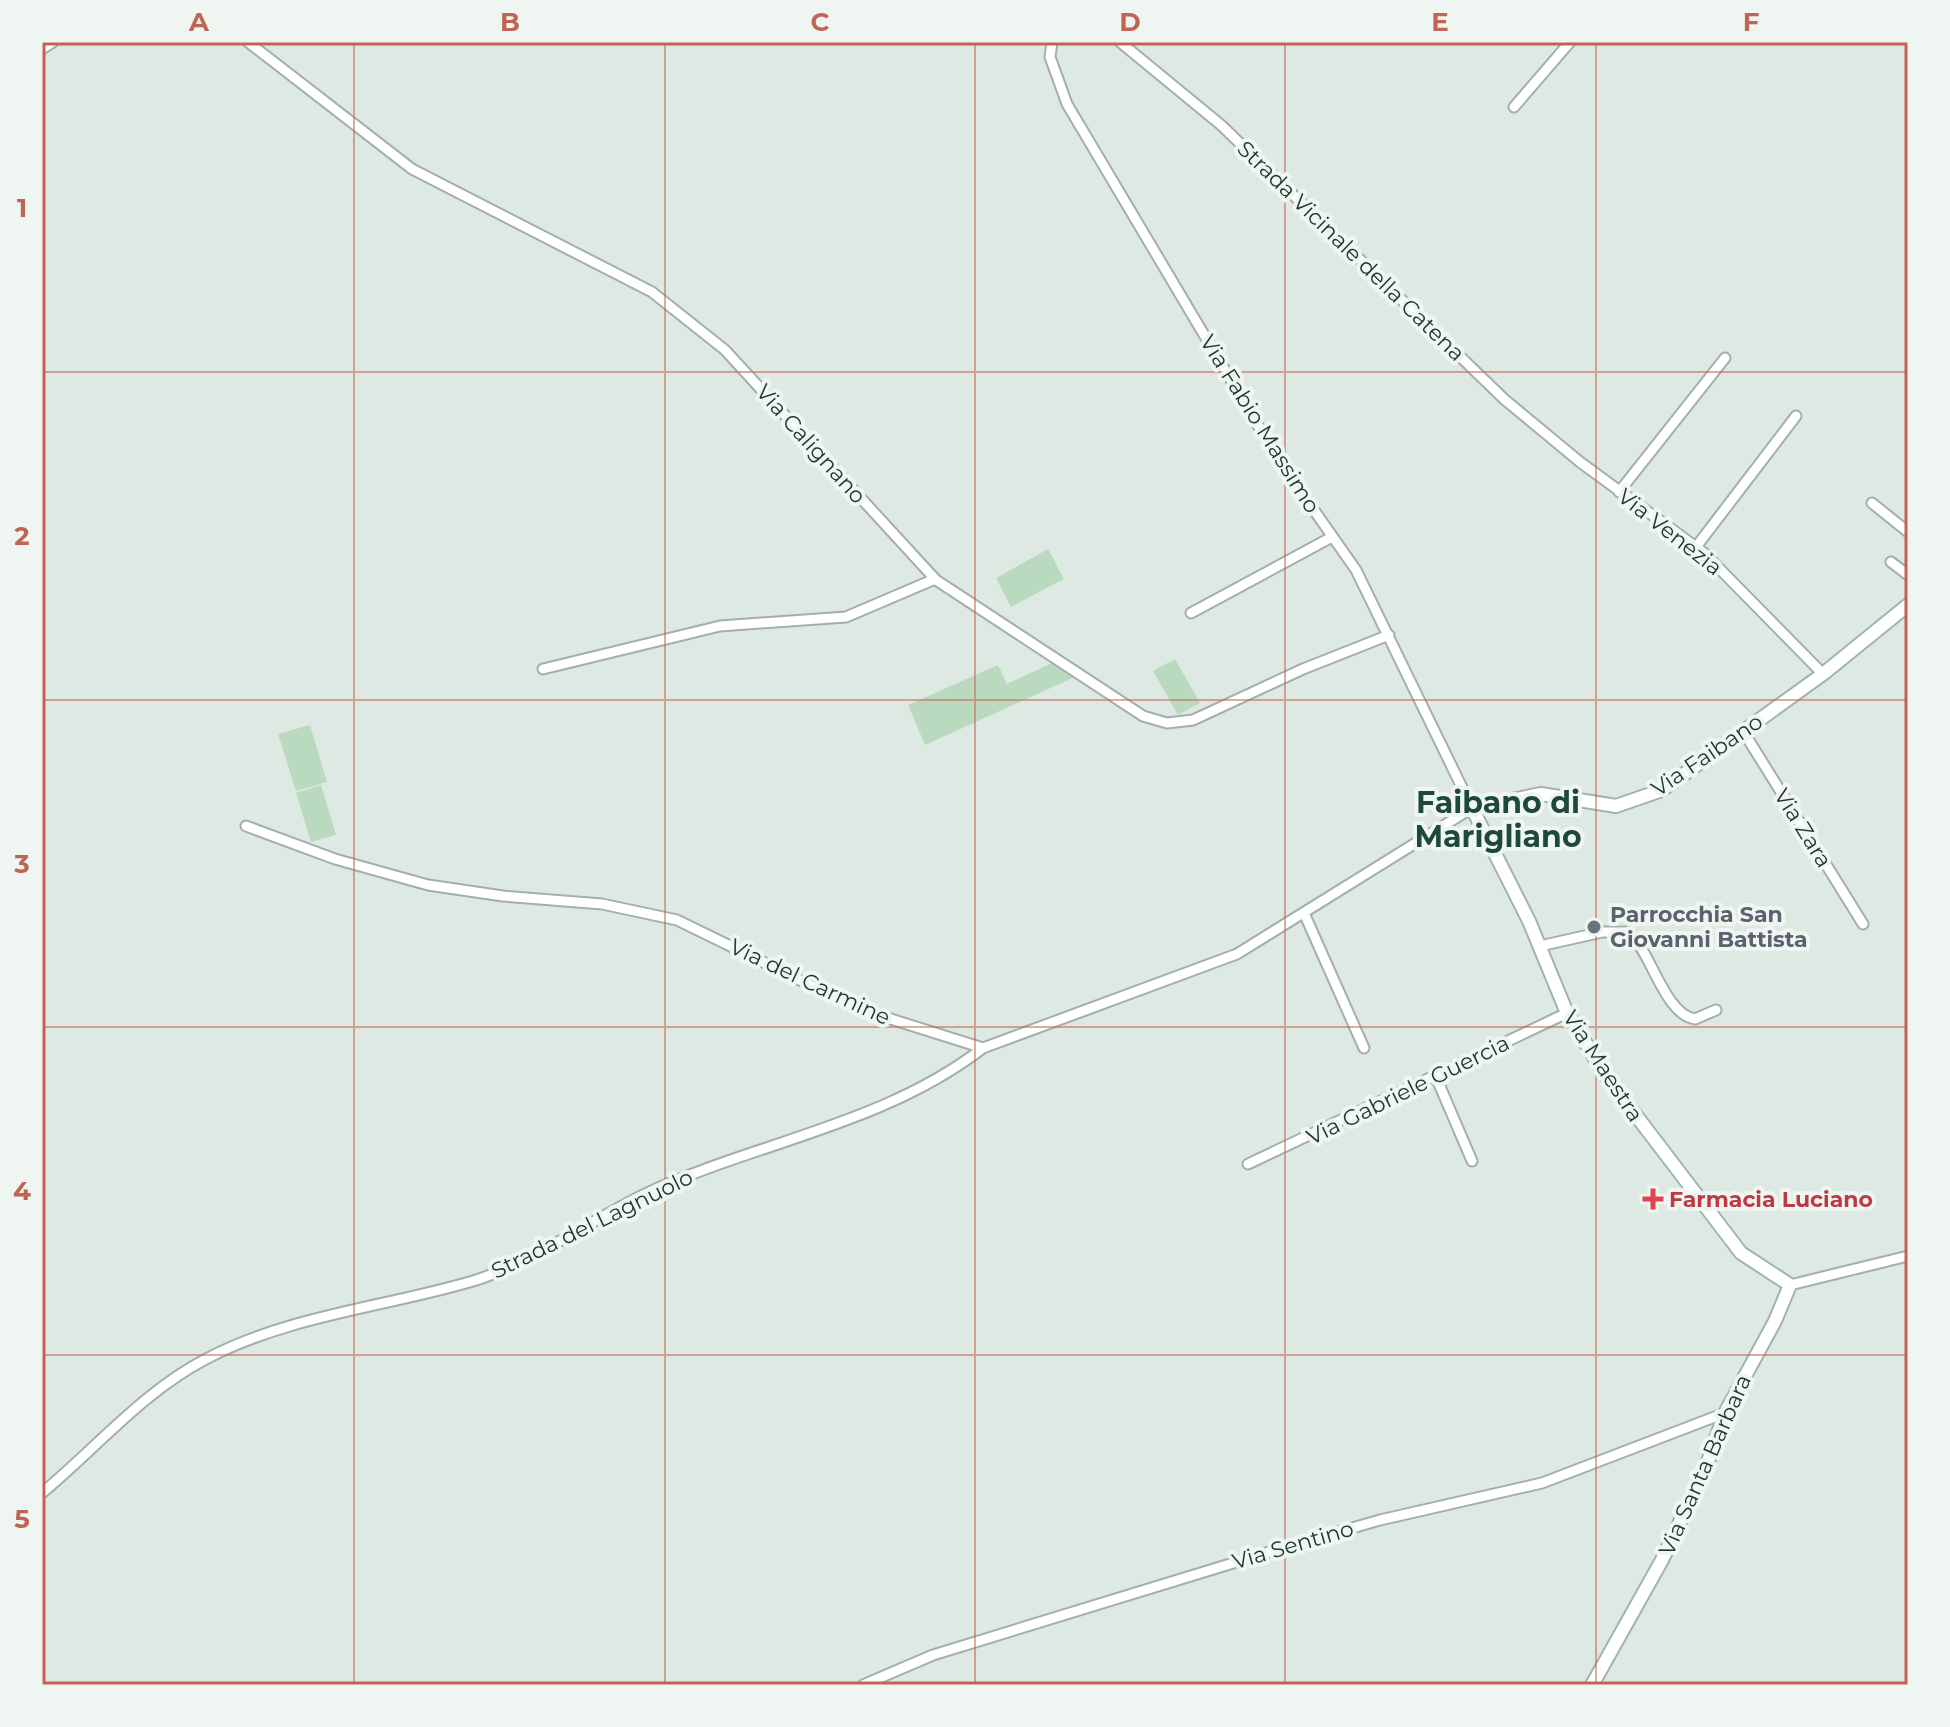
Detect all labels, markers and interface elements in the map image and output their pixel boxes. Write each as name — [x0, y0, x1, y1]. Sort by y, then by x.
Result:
text: A — [188, 6, 210, 38]
text: B — [500, 6, 520, 38]
text: C — [811, 6, 830, 38]
text: D — [1119, 6, 1141, 38]
text: E — [1431, 6, 1449, 38]
text: F — [1743, 6, 1759, 38]
street label: Strada Vicinale della Catena — [1232, 135, 1470, 367]
text: 1 — [17, 192, 27, 224]
street label: Via Fabio Massimo — [1194, 330, 1326, 518]
street label: Via Calignano — [750, 379, 872, 509]
street label: Via Venezia — [1612, 483, 1728, 581]
text: 2 — [14, 520, 30, 552]
street label: Via Faibano — [1646, 708, 1768, 802]
district label: Faibano di Marigliano — [1414, 784, 1582, 855]
street label: Via Zara — [1768, 784, 1838, 872]
text: 3 — [13, 848, 30, 880]
place label: Parrocchia San Giovanni Battista — [1610, 901, 1808, 953]
marker: Parrocchia San Giovanni Battista — [1585, 918, 1603, 936]
street label: Via del Carmine — [725, 933, 895, 1031]
street label: Via Maestra — [1557, 1005, 1649, 1127]
street label: Via Gabriele Guercia — [1302, 1029, 1514, 1151]
street label: Strada del Lagnuolo — [487, 1163, 697, 1285]
text: 4 — [13, 1175, 31, 1207]
place label: Farmacia Luciano — [1669, 1186, 1873, 1213]
marker: Farmacia Luciano — [1644, 1190, 1662, 1208]
street label: Via Santa Barbara — [1653, 1370, 1757, 1560]
text: 5 — [14, 1503, 30, 1535]
street label: Via Sentino — [1229, 1515, 1357, 1575]

